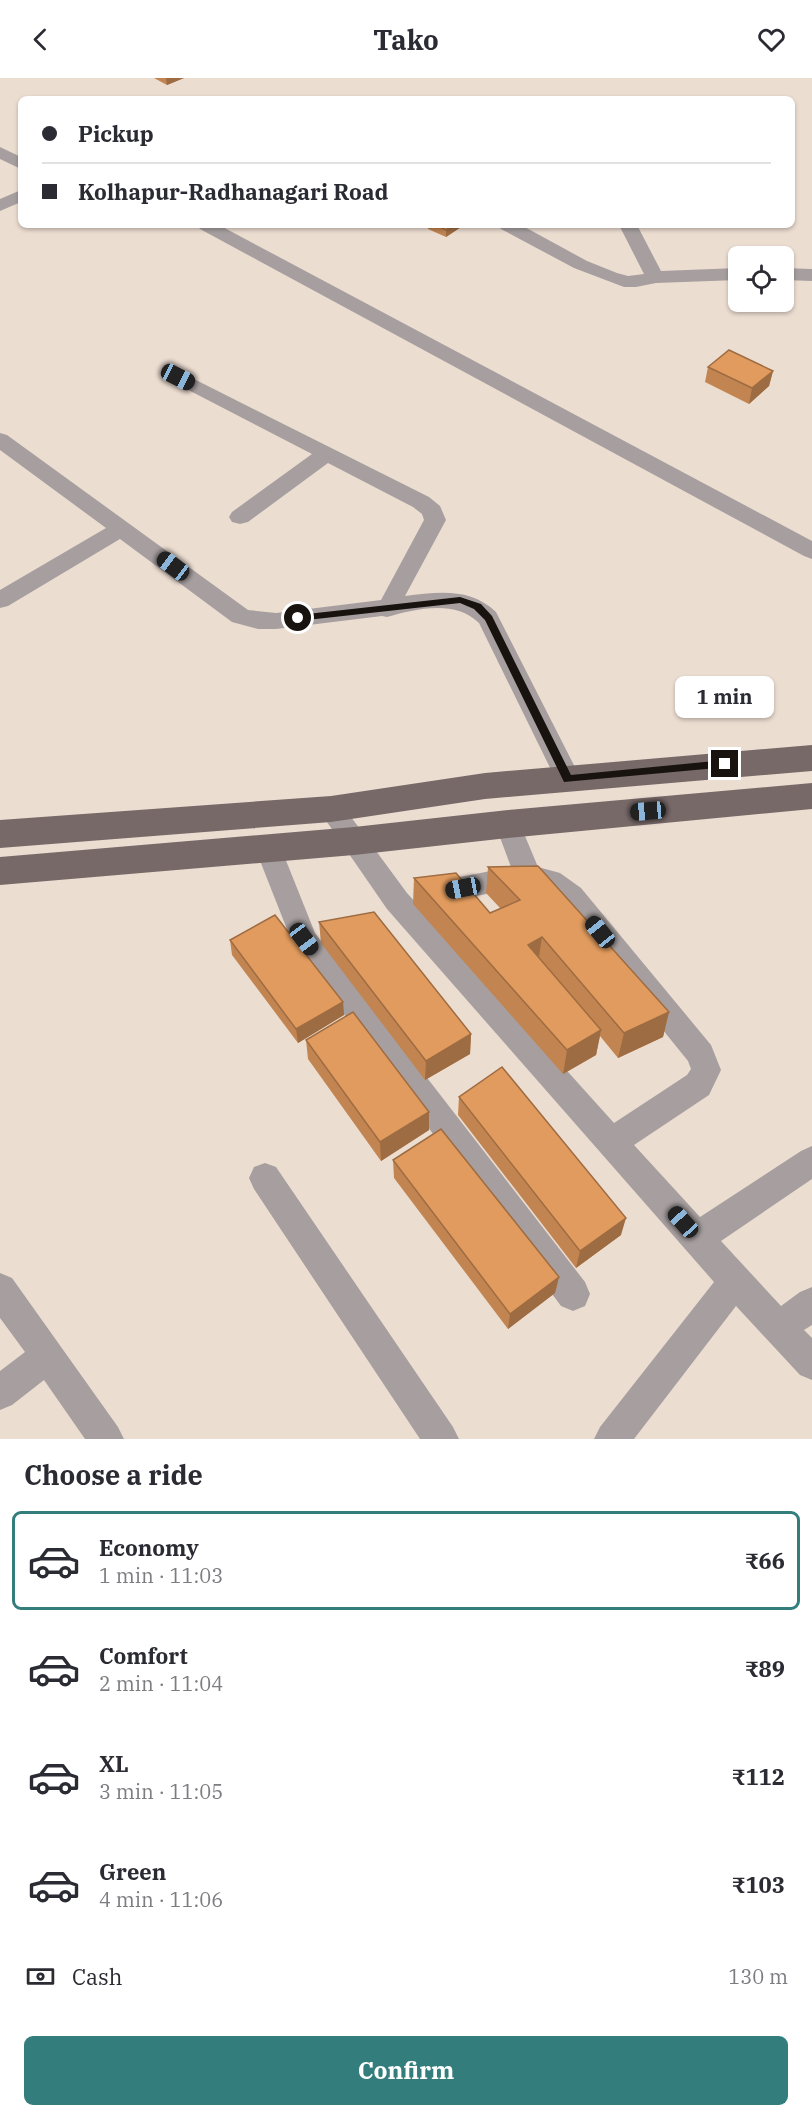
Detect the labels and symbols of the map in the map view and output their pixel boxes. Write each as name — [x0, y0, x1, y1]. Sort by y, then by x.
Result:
car — [158, 361, 198, 393]
car — [153, 548, 193, 584]
route start — [284, 604, 311, 631]
callout: 1 min — [676, 677, 774, 719]
route end — [711, 750, 738, 777]
car — [629, 800, 667, 822]
car — [444, 876, 482, 900]
car — [582, 912, 618, 952]
car — [286, 919, 322, 959]
car — [664, 1203, 702, 1241]

